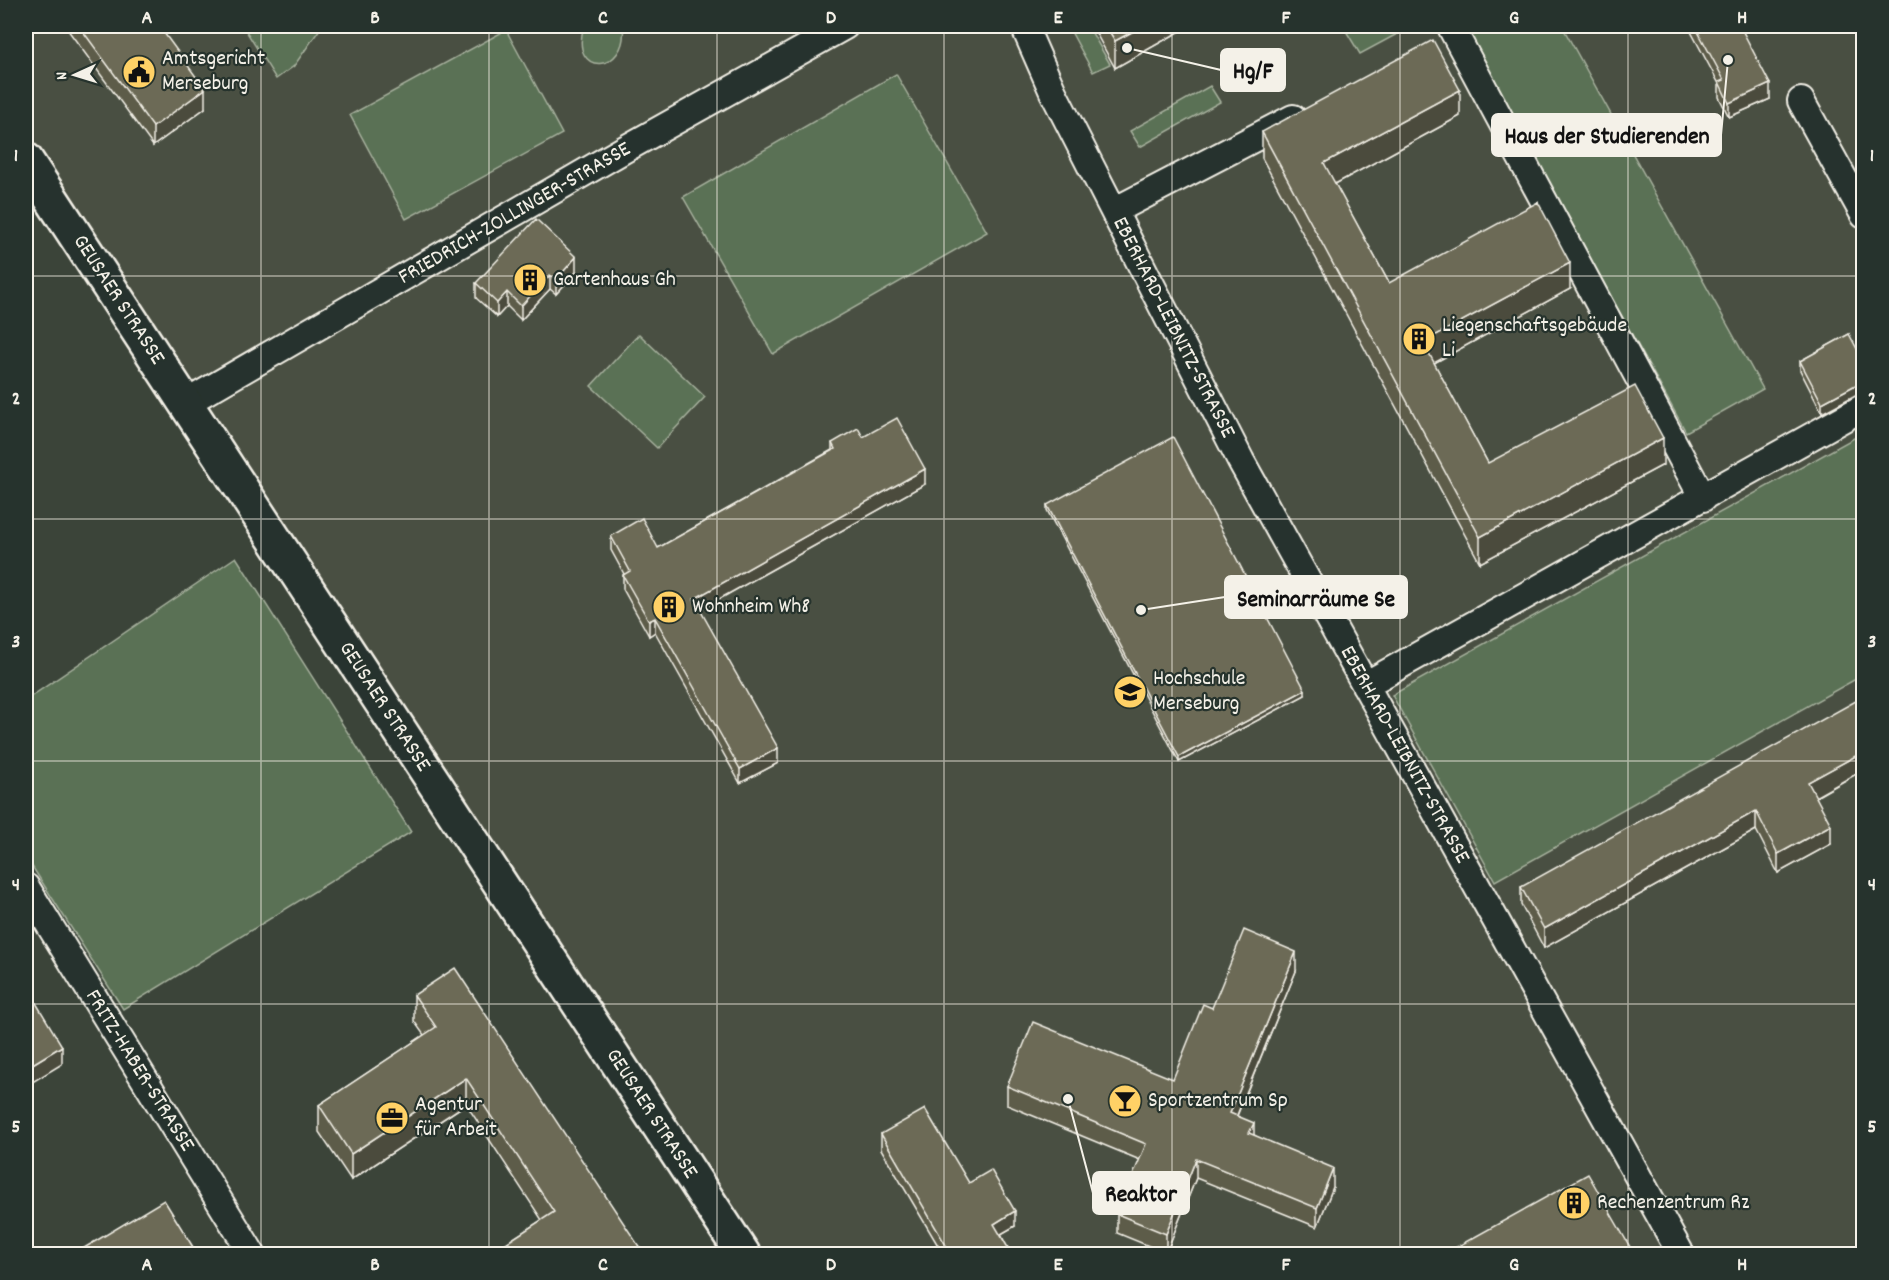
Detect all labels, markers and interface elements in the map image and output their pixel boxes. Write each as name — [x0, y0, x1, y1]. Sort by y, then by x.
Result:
text: A — [142, 5, 153, 33]
text: B — [370, 5, 380, 33]
text: C — [598, 5, 608, 33]
text: D — [826, 5, 837, 33]
text: E — [1053, 5, 1063, 33]
text: F — [1282, 5, 1292, 33]
text: G — [1509, 5, 1519, 33]
text: H — [1737, 5, 1747, 33]
place label: Amtsgericht Merseburg — [162, 44, 265, 100]
north arrow — [45, 45, 105, 105]
callout: Hg/F — [1221, 49, 1285, 91]
public building icon: Amtsgericht Merseburg — [121, 54, 157, 90]
text: Hg/F — [1233, 56, 1273, 90]
text: N — [51, 71, 74, 81]
callout: Haus der Studierenden — [1492, 114, 1721, 156]
text: Haus der Studierenden — [1504, 121, 1710, 155]
street label: FRIEDRICH-ZOLLINGER-STRASSE — [393, 135, 637, 293]
text: 1 — [14, 143, 18, 171]
text: 1 — [1870, 143, 1874, 171]
street label: EBERHARD-LEIBNITZ-STRASSE — [1104, 212, 1242, 444]
street label: GEUSAER STRASSE — [64, 229, 172, 371]
building icon: Gartenhaus Gh — [512, 262, 548, 298]
place label: Gartenhaus Gh — [553, 265, 676, 296]
place label: Liegenschaftsgebäude Li — [1442, 311, 1627, 367]
building icon: Liegenschaftsgebäude Li — [1401, 321, 1437, 357]
text: 2 — [12, 386, 20, 414]
text: 2 — [1868, 386, 1876, 414]
callout: Seminarräume Se — [1225, 576, 1407, 618]
text: Seminarräume Se — [1237, 584, 1396, 618]
building icon: Wohnheim Wh8 — [651, 589, 687, 625]
place label: Wohnheim Wh8 — [692, 592, 810, 623]
text: 3 — [12, 629, 20, 657]
text: 3 — [1868, 629, 1876, 657]
street label: GEUSAER STRASSE — [330, 636, 438, 778]
street label: EBERHARD-LEIBNITZ-STRASSE — [1331, 641, 1477, 869]
place label: Hochschule Merseburg — [1153, 664, 1246, 720]
school or university icon: Hochschule Merseburg — [1112, 674, 1148, 710]
text: 4 — [12, 872, 20, 900]
text: 4 — [1868, 872, 1876, 900]
street label: FRITZ-HABER-STRASSE — [77, 984, 201, 1158]
street label: GEUSAER STRASSE — [597, 1043, 705, 1185]
bar icon: Sportzentrum Sp — [1107, 1083, 1143, 1119]
place label: Sportzentrum Sp — [1148, 1086, 1288, 1117]
place label: Agentur für Arbeit — [415, 1090, 497, 1146]
office icon: Agentur für Arbeit — [374, 1100, 410, 1136]
text: 5 — [11, 1114, 21, 1142]
text: 5 — [1867, 1114, 1877, 1142]
callout: Reaktor — [1093, 1172, 1189, 1214]
text: Reaktor — [1105, 1179, 1178, 1213]
building icon: Rechenzentrum Rz — [1556, 1185, 1592, 1221]
place label: Rechenzentrum Rz — [1597, 1188, 1750, 1219]
text: A — [142, 1252, 153, 1280]
text: B — [370, 1252, 380, 1280]
text: C — [598, 1252, 608, 1280]
text: D — [826, 1252, 837, 1280]
text: E — [1053, 1252, 1063, 1280]
text: F — [1282, 1252, 1292, 1280]
text: G — [1509, 1252, 1519, 1280]
text: H — [1737, 1252, 1747, 1280]

